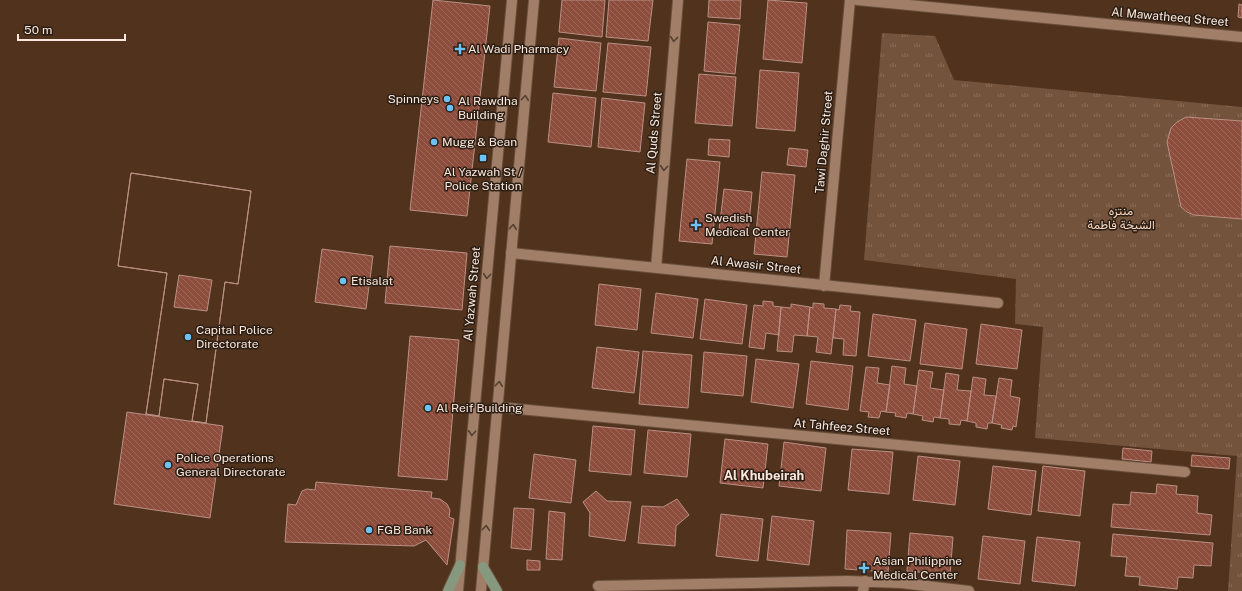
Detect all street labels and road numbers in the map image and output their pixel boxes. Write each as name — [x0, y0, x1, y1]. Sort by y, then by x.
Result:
street label: Al Mawatheeq Street — [1111, 5, 1230, 29]
street label: Tawi Daghir Street — [813, 90, 835, 194]
street label: Al Quds Street — [643, 91, 665, 175]
street label: Al Yazwah Street — [461, 246, 483, 342]
street label: Al Awasir Street — [710, 253, 802, 277]
street label: At Tahfeez Street — [793, 416, 891, 438]

